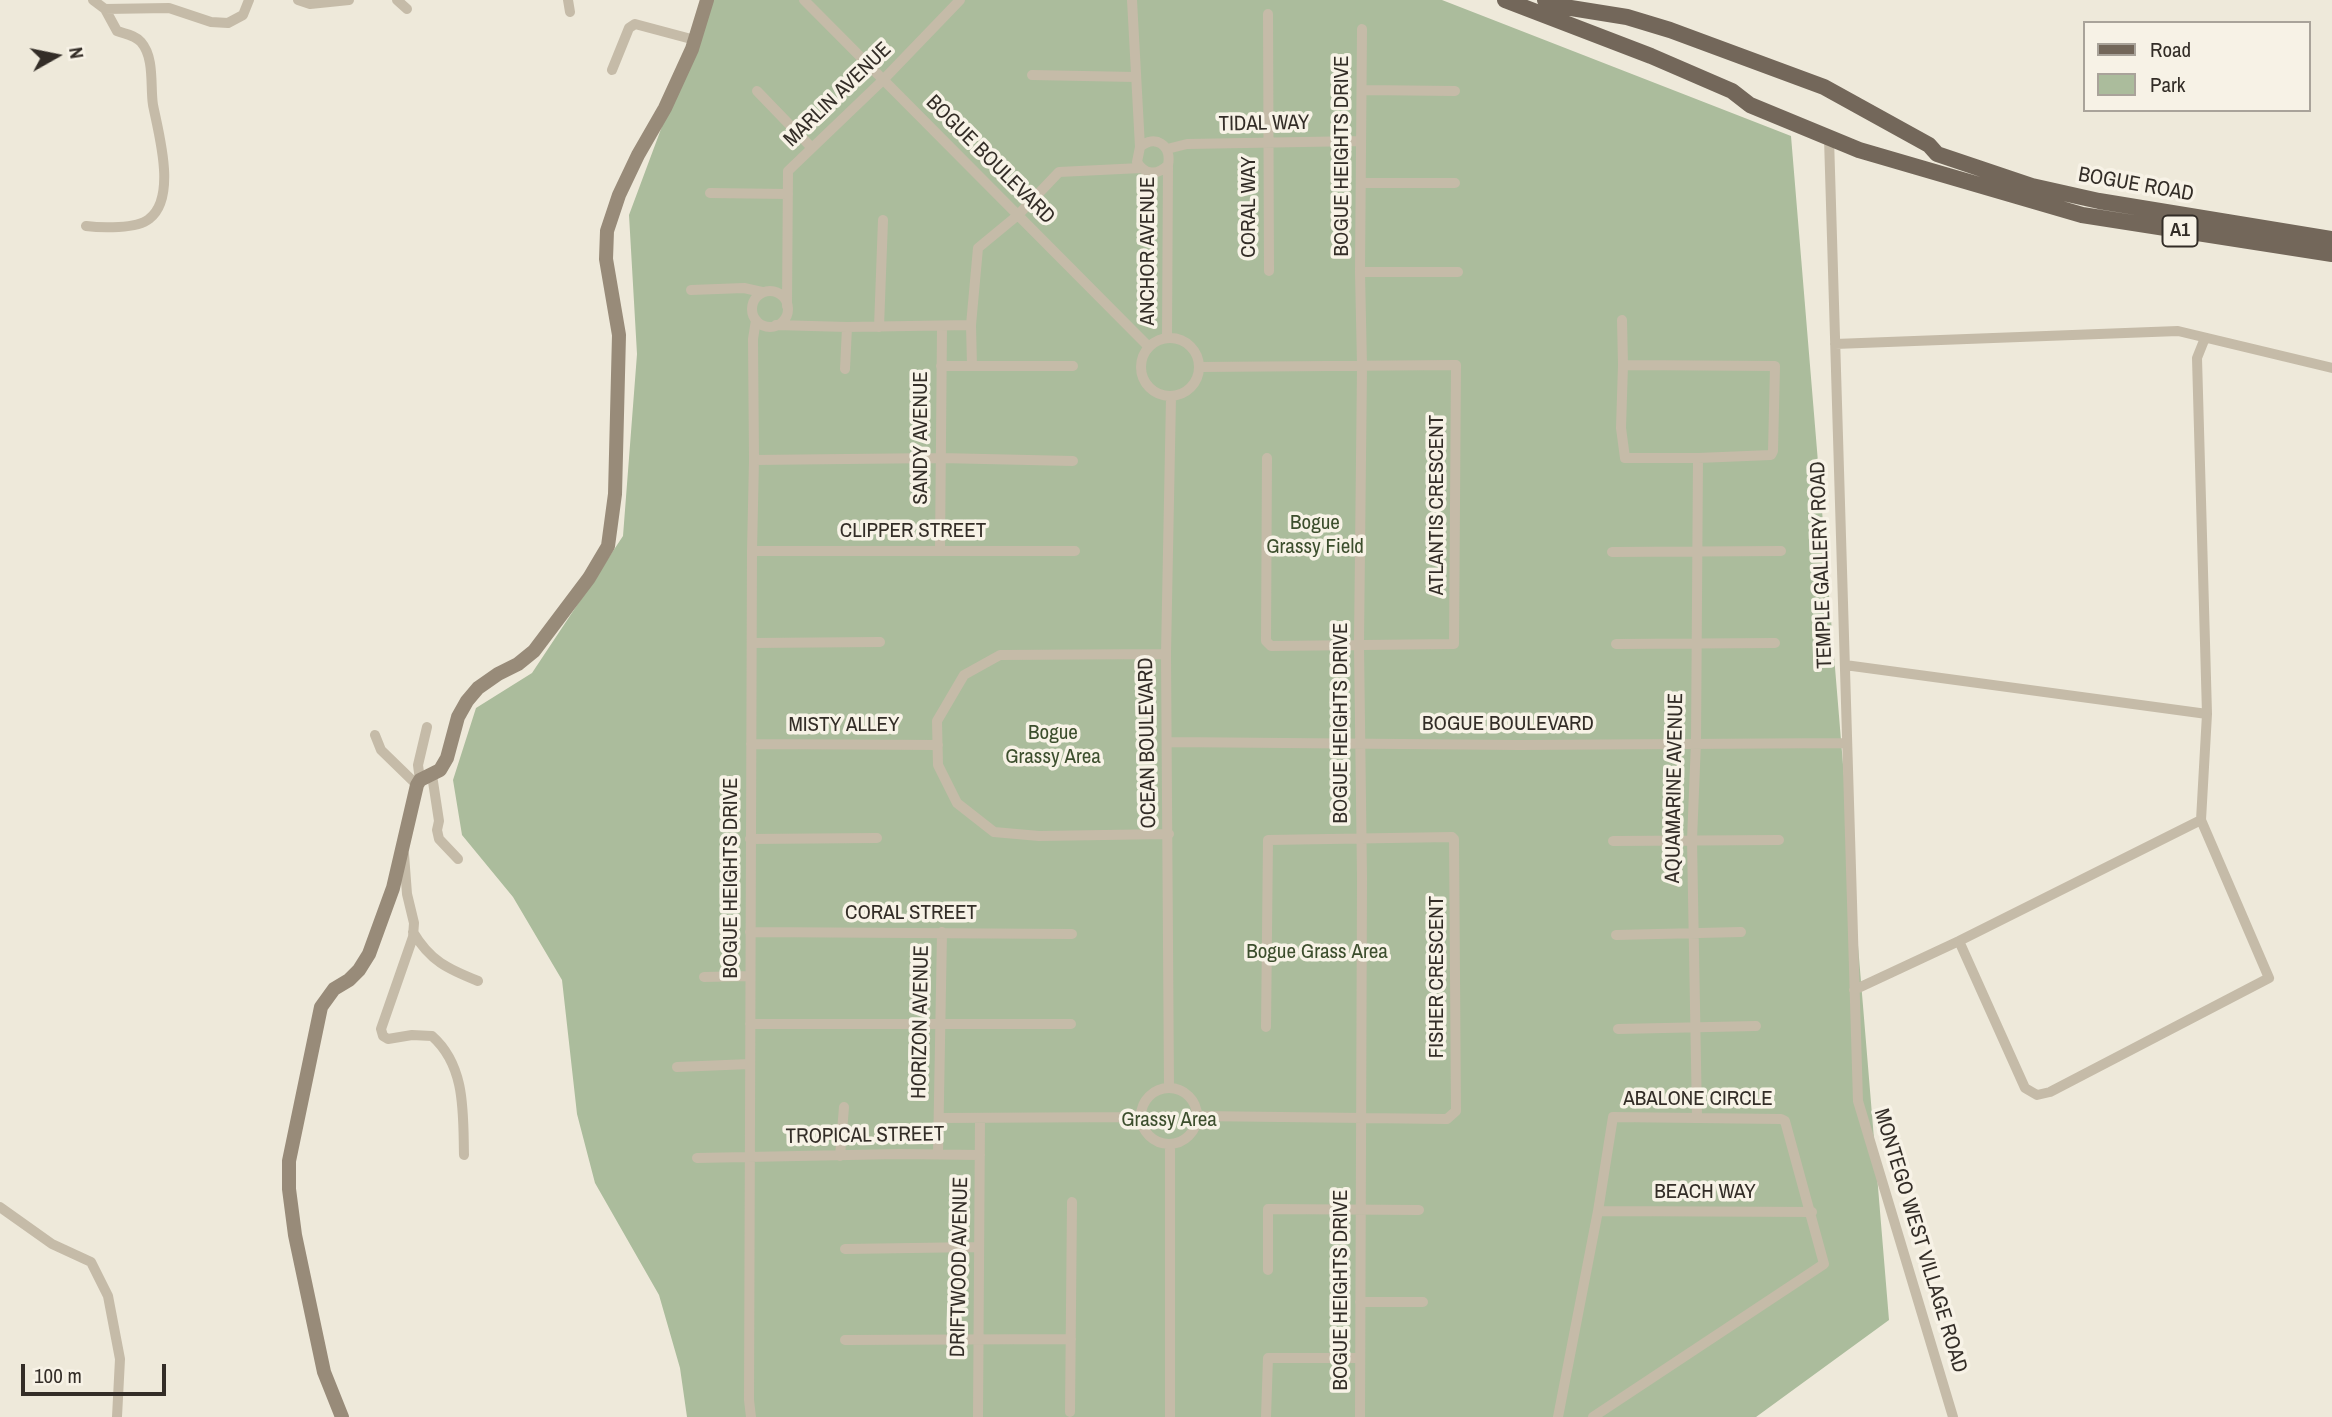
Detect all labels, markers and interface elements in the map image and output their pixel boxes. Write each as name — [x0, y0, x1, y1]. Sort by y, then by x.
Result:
north arrow — [21, 21, 91, 91]
legend — [2084, 21, 2311, 112]
text: Road — [2150, 35, 2191, 64]
street label: MARLIN AVENUE — [779, 38, 897, 152]
text: N — [63, 45, 90, 60]
street label: BOGUE HEIGHTS DRIVE — [1329, 56, 1355, 256]
text: Park — [2150, 70, 2185, 99]
street label: BOGUE BOULEVARD — [920, 90, 1060, 230]
street label: TIDAL WAY — [1218, 111, 1310, 137]
street label: CORAL WAY — [1236, 156, 1262, 258]
street label: BOGUE ROAD — [2076, 162, 2196, 208]
street label: ANCHOR AVENUE — [1135, 177, 1161, 325]
road number: A1 — [2162, 216, 2198, 246]
street label: SANDY AVENUE — [908, 371, 934, 505]
street label: ATLANTIS CRESCENT — [1424, 415, 1450, 595]
street label: TEMPLE GALLERY ROAD — [1806, 461, 1838, 669]
park label: Bogue Grassy Field — [1266, 510, 1364, 560]
street label: CLIPPER STREET — [840, 518, 986, 544]
street label: BOGUE HEIGHTS DRIVE — [1328, 623, 1354, 823]
street label: OCEAN BOULEVARD — [1134, 657, 1162, 829]
street label: AQUAMARINE AVENUE — [1661, 693, 1689, 883]
street label: BOGUE BOULEVARD — [1422, 711, 1594, 737]
street label: MISTY ALLEY — [788, 712, 900, 738]
park label: Bogue Grassy Area — [1005, 720, 1101, 770]
street label: BOGUE HEIGHTS DRIVE — [718, 778, 744, 978]
street label: FISHER CRESCENT — [1424, 896, 1450, 1058]
street label: CORAL STREET — [845, 900, 977, 926]
park label: Bogue Grass Area — [1246, 939, 1388, 965]
street label: HORIZON AVENUE — [907, 945, 935, 1099]
street label: ABALONE CIRCLE — [1623, 1086, 1773, 1112]
street label: MONTEGO WEST VILLAGE ROAD — [1868, 1106, 1972, 1376]
park label: Grassy Area — [1121, 1107, 1217, 1133]
street label: TROPICAL STREET — [785, 1122, 945, 1150]
street label: DRIFTWOOD AVENUE — [946, 1177, 974, 1357]
street label: BEACH WAY — [1654, 1179, 1756, 1205]
street label: BOGUE HEIGHTS DRIVE — [1328, 1190, 1354, 1390]
scale bar — [24, 1350, 170, 1394]
text: 100 m — [34, 1361, 82, 1390]

